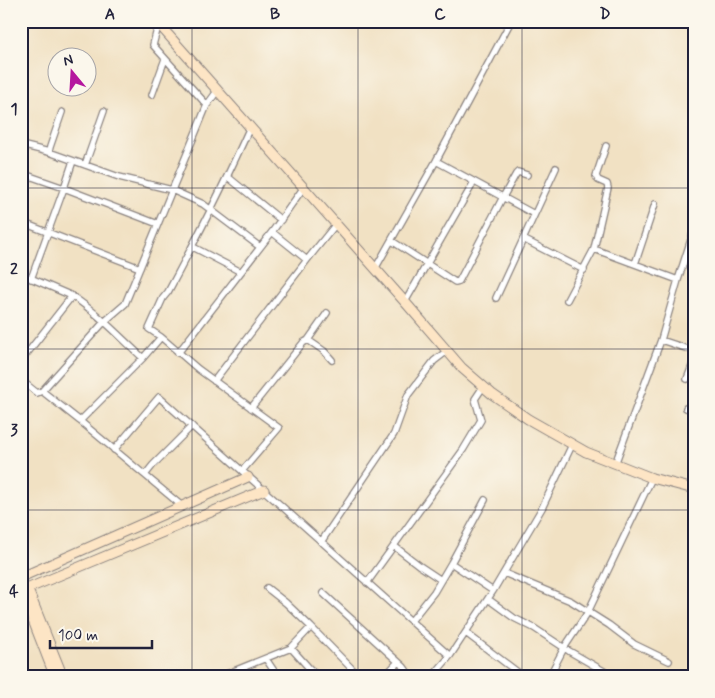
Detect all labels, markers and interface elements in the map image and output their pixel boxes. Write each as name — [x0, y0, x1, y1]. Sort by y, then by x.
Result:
text: A — [105, 4, 115, 25]
text: B — [270, 4, 280, 25]
text: C — [434, 4, 446, 25]
text: D — [599, 4, 611, 25]
north arrow — [48, 48, 98, 98]
text: N — [61, 51, 76, 71]
text: 1 — [10, 99, 18, 120]
text: 2 — [10, 259, 18, 280]
text: 3 — [10, 420, 18, 441]
text: 4 — [9, 581, 19, 602]
scale bar — [50, 618, 152, 650]
text: 100 m — [58, 626, 98, 646]

